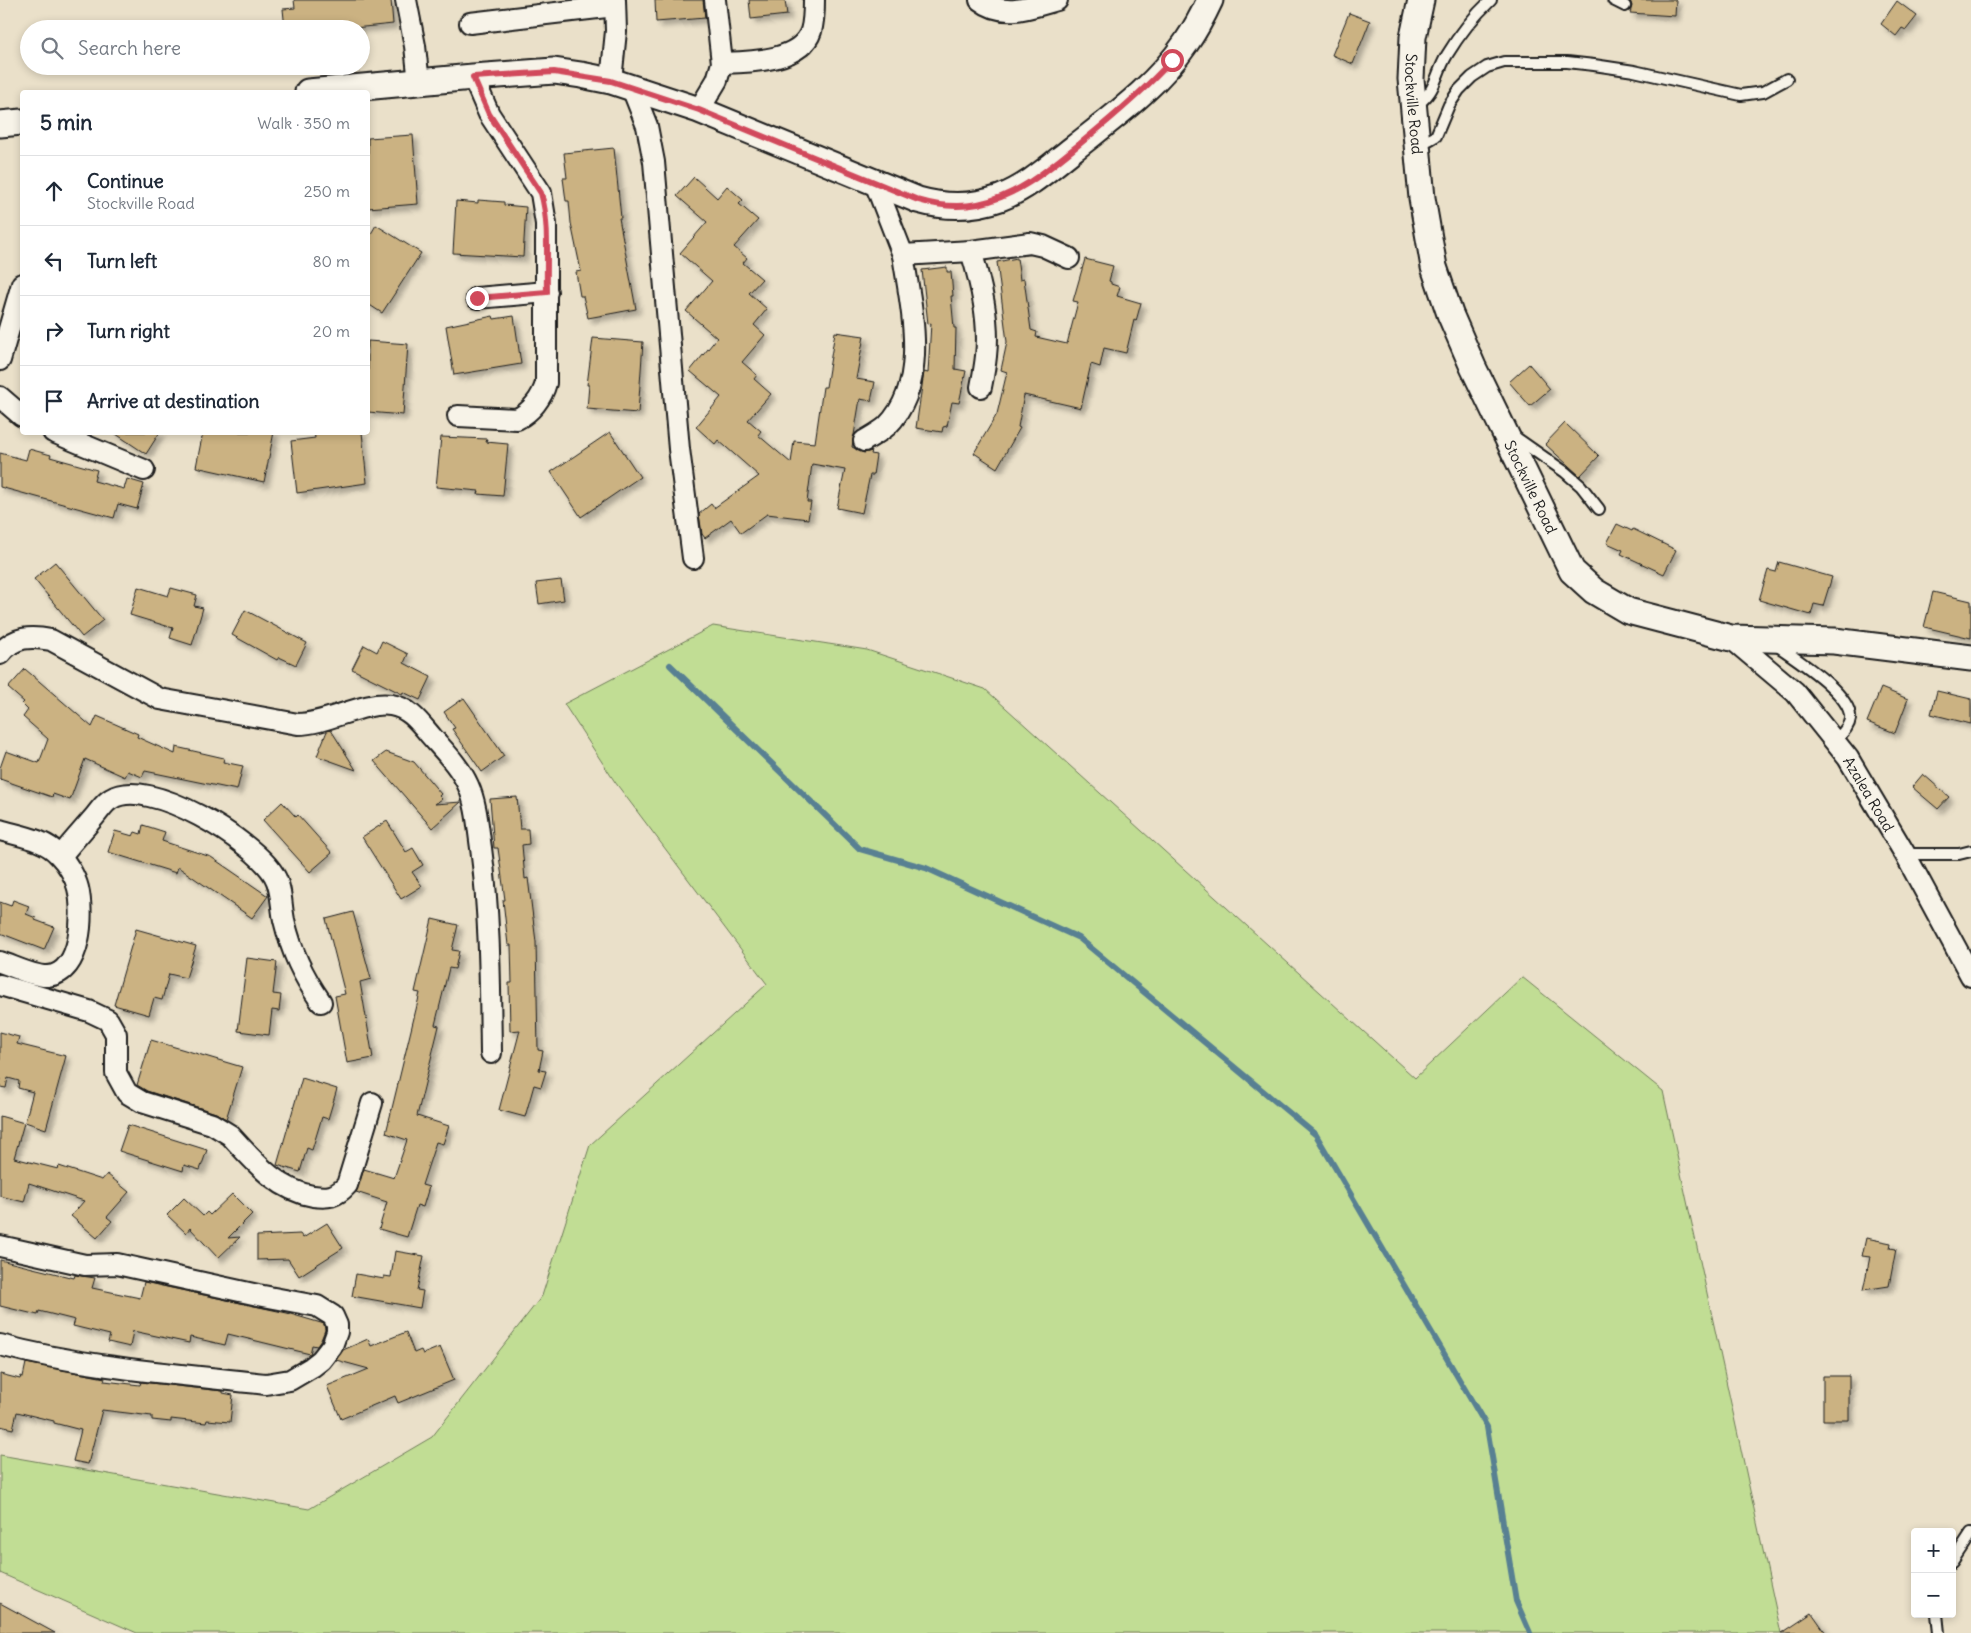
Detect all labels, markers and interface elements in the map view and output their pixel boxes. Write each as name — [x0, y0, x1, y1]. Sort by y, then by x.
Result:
search box — [20, 20, 370, 75]
icon: search — [38, 34, 66, 62]
text: Search here — [78, 36, 181, 60]
route start — [1161, 49, 1184, 72]
street label: Stockville Road — [1401, 53, 1427, 155]
text: 5 min — [40, 109, 92, 136]
text: Walk · 350 m — [257, 113, 350, 133]
text: Continue — [87, 169, 164, 193]
icon: ahead — [40, 177, 68, 205]
text: 250 m — [304, 181, 350, 201]
text: Stockville Road — [87, 193, 195, 213]
icon: left — [40, 247, 68, 275]
text: Turn left — [87, 249, 157, 273]
text: 80 m — [312, 251, 350, 271]
route end — [466, 287, 489, 310]
icon: right — [40, 317, 68, 345]
text: Turn right — [87, 319, 170, 343]
text: 20 m — [313, 321, 350, 341]
icon: arrive — [40, 387, 68, 415]
text: Arrive at destination — [87, 389, 260, 413]
street label: Stockville Road — [1500, 437, 1562, 537]
street label: Azalea Road — [1840, 753, 1899, 835]
map controls — [1911, 1528, 1956, 1618]
button: + — [1911, 1528, 1956, 1573]
button: − — [1911, 1573, 1956, 1618]

